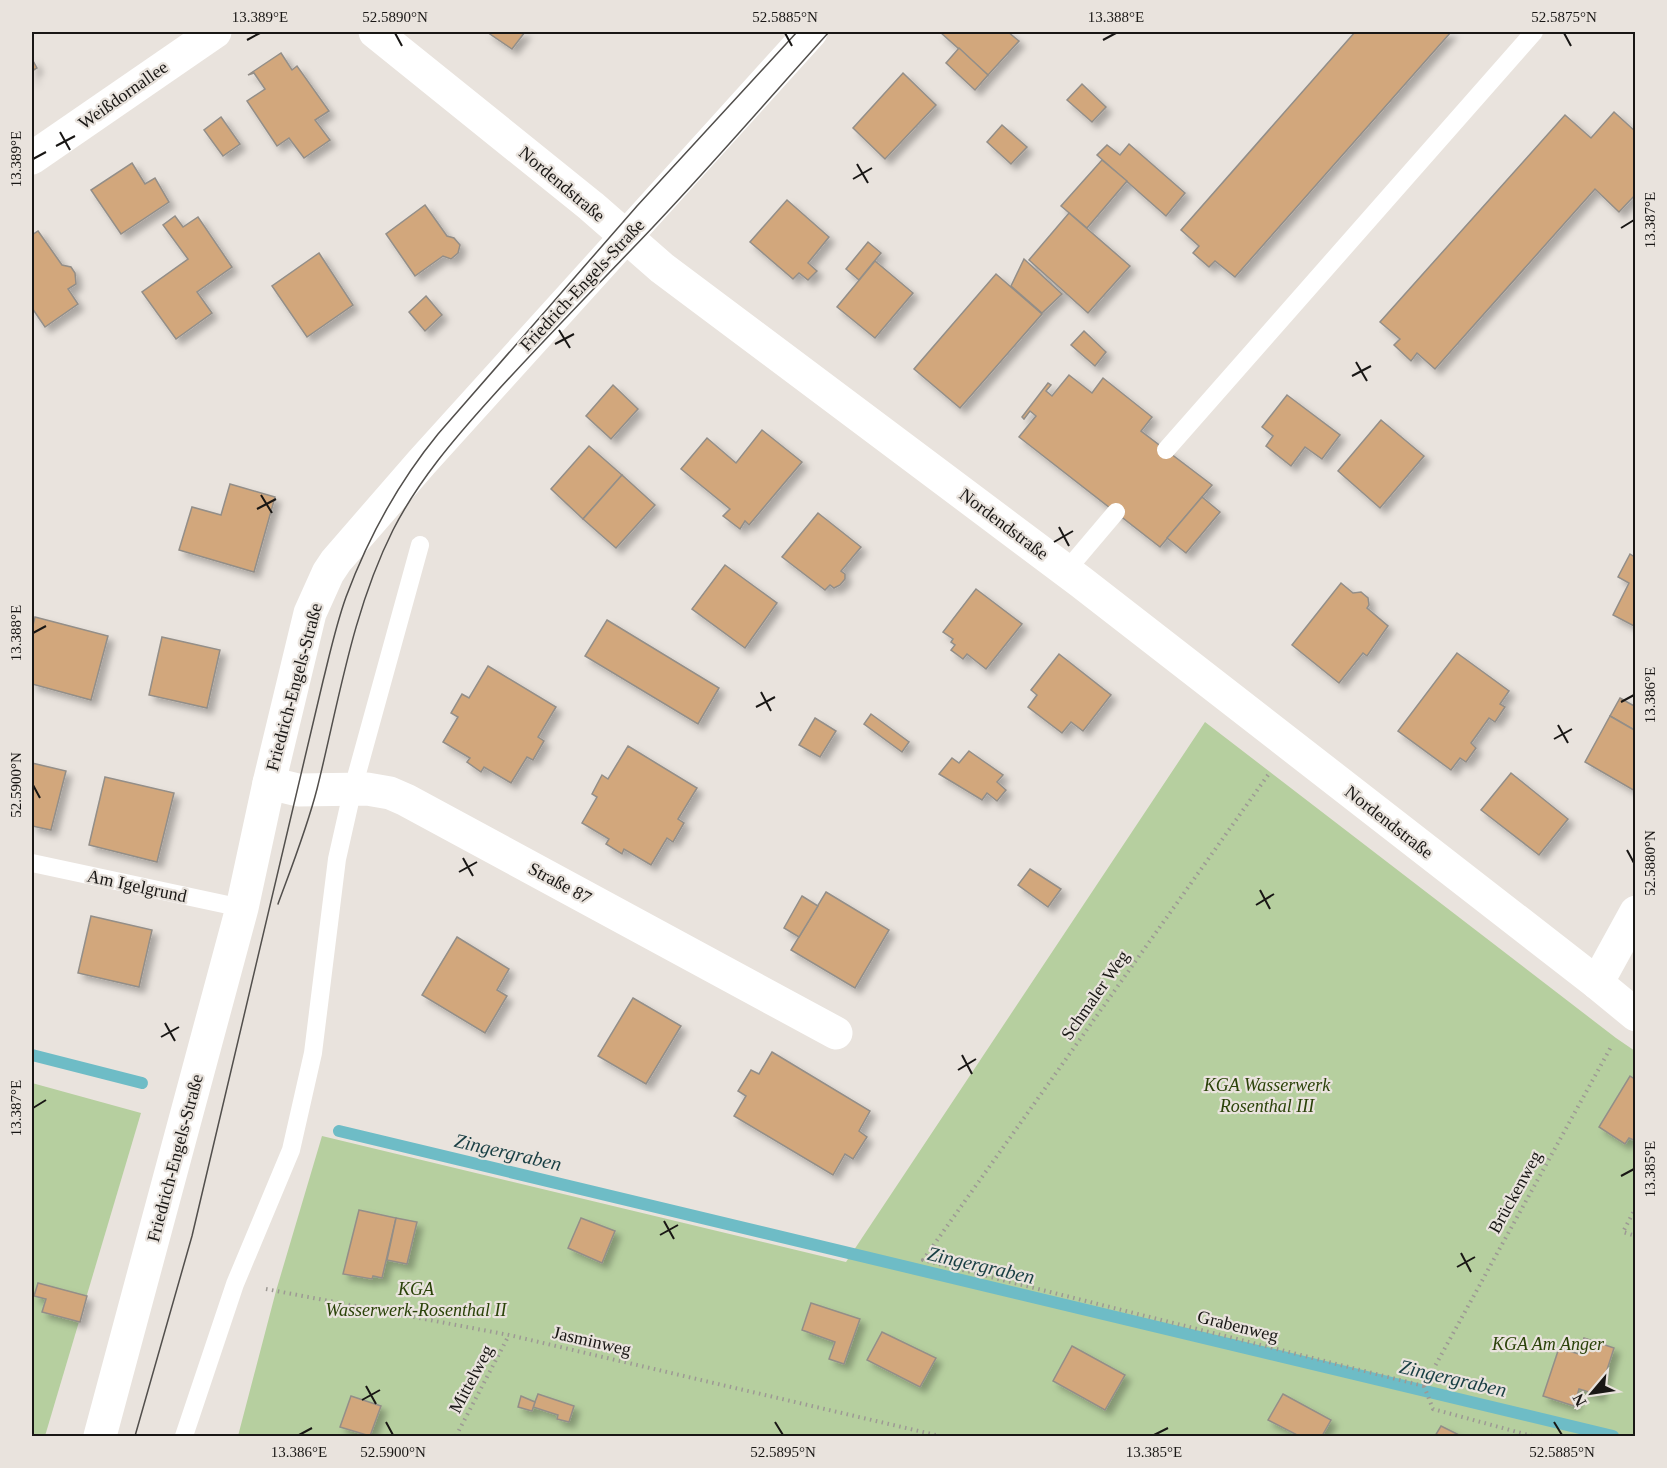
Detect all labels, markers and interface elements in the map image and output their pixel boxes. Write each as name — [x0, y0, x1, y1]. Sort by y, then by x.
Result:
text: 13.389°E — [232, 9, 288, 25]
text: 52.5890°N — [362, 9, 428, 25]
text: 52.5885°N — [752, 9, 818, 25]
text: 13.388°E — [1088, 9, 1144, 25]
text: 52.5875°N — [1531, 9, 1597, 25]
street label: Weißdornallee — [74, 57, 172, 133]
text: 13.389°E — [8, 131, 24, 187]
street label: Nordendstraße — [515, 142, 609, 226]
text: 13.387°E — [1642, 192, 1658, 248]
street label: Friedrich-Engels-Straße — [516, 215, 648, 355]
street label: Nordendstraße — [956, 484, 1052, 564]
street label: Friedrich-Engels-Straße — [262, 601, 326, 773]
text: 13.388°E — [8, 605, 24, 661]
text: 13.386°E — [1642, 667, 1658, 723]
text: 52.5900°N — [8, 752, 24, 818]
street label: Nordendstraße — [1341, 781, 1437, 863]
text: 52.5880°N — [1642, 830, 1658, 896]
street label: Straße 87 — [525, 858, 595, 908]
street label: Am Igelgrund — [85, 866, 189, 906]
street label: Schmaler Weg — [1057, 946, 1133, 1044]
street label: Friedrich-Engels-Straße — [143, 1072, 207, 1244]
park label: KGA Wasserwerk Rosenthal III — [1203, 1075, 1331, 1116]
text: 13.387°E — [8, 1080, 24, 1136]
water label: Zingergraben — [452, 1129, 564, 1176]
text: 13.385°E — [1642, 1141, 1658, 1197]
street label: Brückenweg — [1484, 1147, 1546, 1237]
water label: Zingergraben — [925, 1242, 1037, 1289]
park label: KGA Wasserwerk-Rosenthal II — [326, 1279, 507, 1320]
street label: Grabenweg — [1195, 1306, 1281, 1346]
street label: Jasminweg — [551, 1322, 633, 1360]
park label: KGA Am Anger — [1491, 1334, 1605, 1354]
street label: Mittelweg — [445, 1342, 497, 1416]
water label: Zingergraben — [1397, 1355, 1509, 1402]
north arrow — [1562, 1363, 1622, 1423]
text: N — [1569, 1390, 1590, 1409]
text: 13.386°E — [271, 1444, 327, 1460]
text: 52.5900°N — [360, 1444, 426, 1460]
text: 52.5895°N — [750, 1444, 816, 1460]
text: 13.385°E — [1126, 1444, 1182, 1460]
text: 52.5885°N — [1529, 1444, 1595, 1460]

